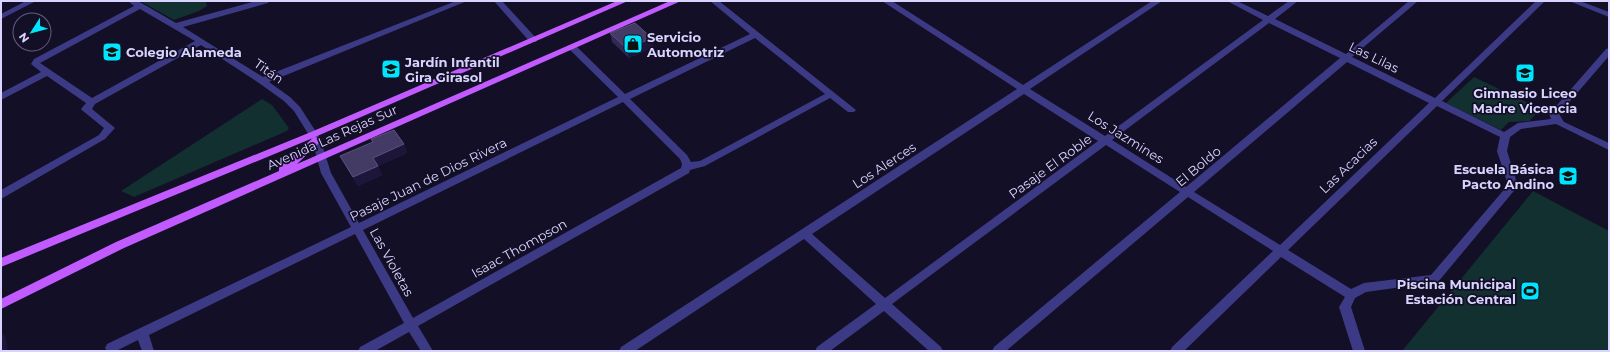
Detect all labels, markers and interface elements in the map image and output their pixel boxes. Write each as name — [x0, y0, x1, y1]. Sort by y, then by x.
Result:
north arrow — [12, 12, 52, 52]
place label: Servicio Automotriz — [646, 29, 724, 60]
text: N — [16, 30, 32, 46]
shop icon: Servicio Automotriz — [622, 33, 644, 55]
street label: Las Lilas — [1346, 38, 1402, 76]
school or university icon: Colegio Alameda — [101, 41, 123, 63]
place label: Colegio Alameda — [126, 44, 242, 60]
place label: Jardín Infantil Gira Girasol — [404, 54, 500, 85]
street label: Titán — [251, 55, 287, 87]
school or university icon: Jardín Infantil Gira Girasol — [380, 58, 402, 80]
school or university icon: Gimnasio Liceo Madre Vicencia — [1514, 62, 1536, 84]
place label: Gimnasio Liceo Madre Vicencia — [1473, 85, 1577, 116]
street label: Avenida Las Rejas Sur — [264, 101, 400, 173]
street label: Los Jazmines — [1085, 107, 1167, 167]
street label: Pasaje El Roble — [1005, 130, 1095, 202]
street label: Pasaje Juan de Dios Rivera — [347, 134, 509, 224]
street label: Las Acacias — [1316, 134, 1380, 196]
street label: Los Alerces — [849, 139, 919, 191]
street label: El Boldo — [1172, 143, 1224, 189]
place label: Escuela Básica Pacto Andino — [1454, 161, 1554, 192]
school or university icon: Escuela Básica Pacto Andino — [1557, 165, 1579, 187]
street label: Isaac Thompson — [468, 215, 570, 281]
street label: Las Violetas — [367, 225, 417, 299]
place label: Piscina Municipal Estación Central — [1397, 276, 1516, 307]
sports icon: Piscina Municipal Estación Central — [1519, 280, 1541, 302]

